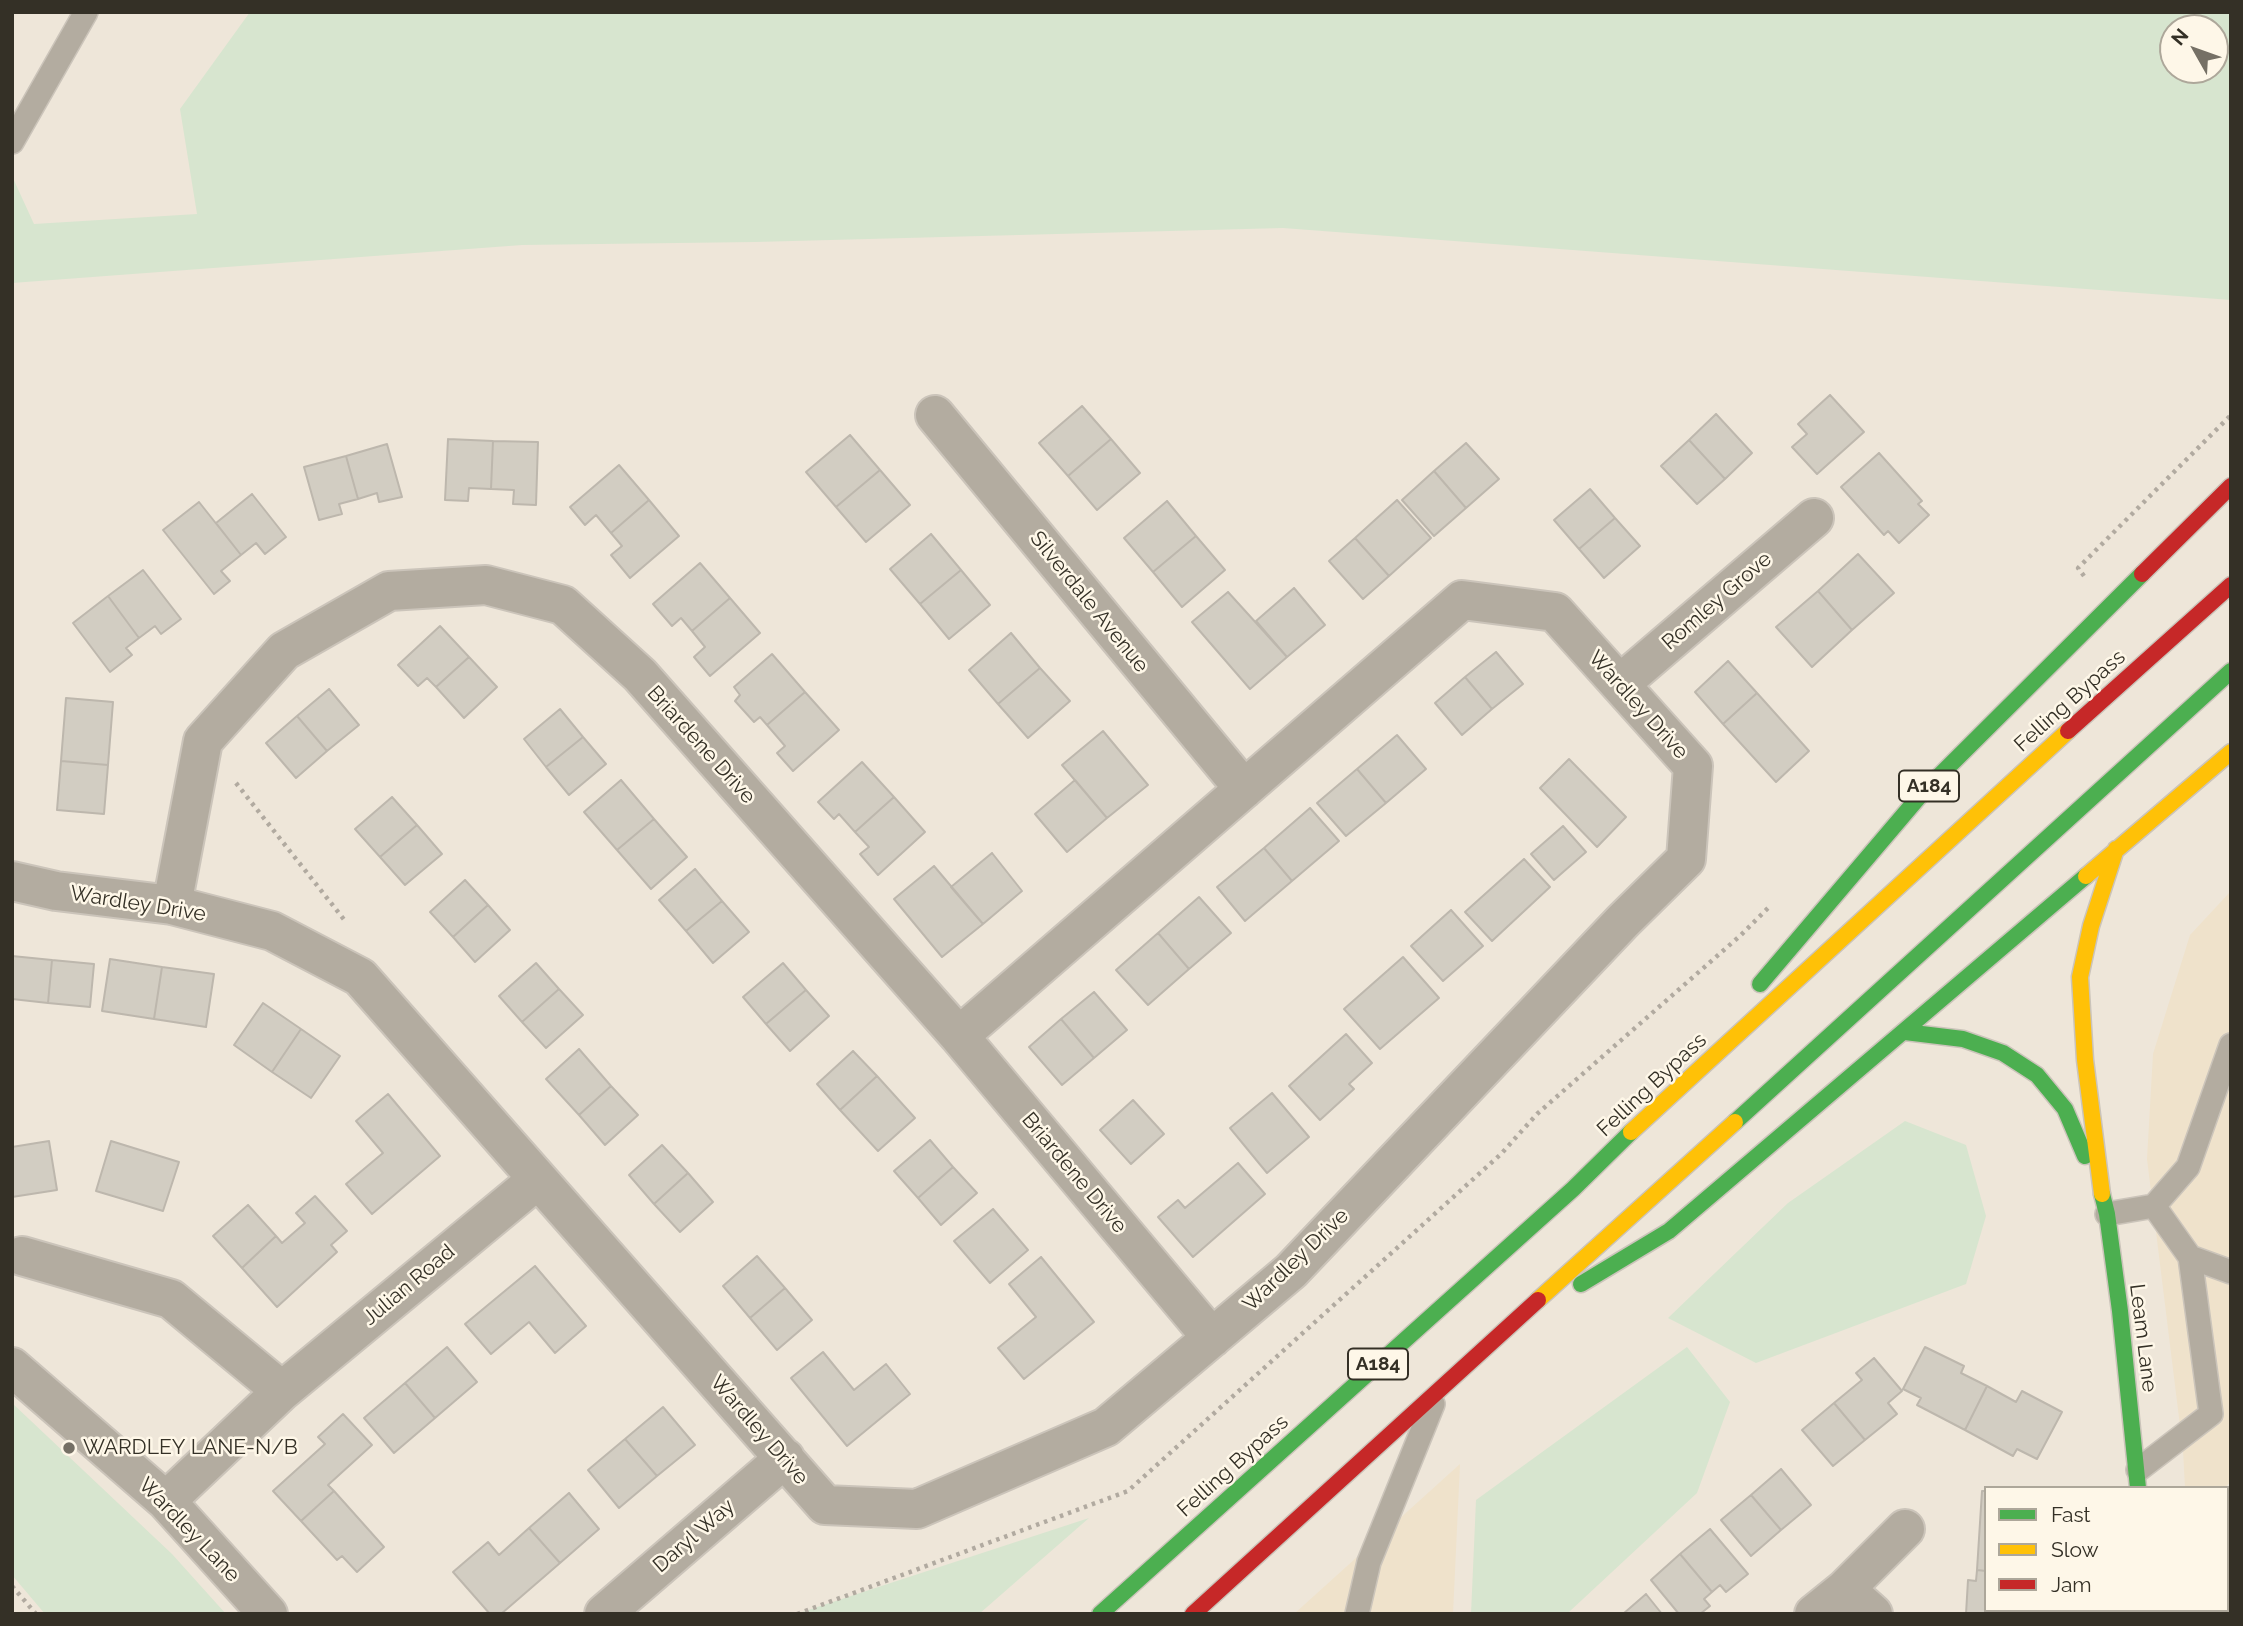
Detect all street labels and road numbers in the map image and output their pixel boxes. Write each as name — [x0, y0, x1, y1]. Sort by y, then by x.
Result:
street label: Silverdale Avenue — [1024, 526, 1154, 678]
street label: Romley Grove — [1657, 547, 1777, 655]
street label: Felling Bypass — [2009, 645, 2131, 757]
street label: Wardley Drive — [1583, 646, 1693, 764]
street label: Briardene Drive — [641, 681, 761, 809]
road number: A184 — [1899, 771, 1959, 802]
street label: Wardley Drive — [68, 881, 208, 927]
street label: Felling Bypass — [1592, 1028, 1712, 1142]
street label: Briardene Drive — [1016, 1107, 1132, 1239]
street label: Wardley Drive — [1238, 1203, 1354, 1317]
street label: Julian Road — [358, 1239, 460, 1331]
street label: Leam Lane — [2124, 1283, 2162, 1393]
road number: A184 — [1348, 1348, 1408, 1380]
street label: Wardley Drive — [705, 1370, 813, 1490]
street label: Felling Bypass — [1172, 1410, 1294, 1522]
street label: Wardley Lane — [133, 1473, 245, 1587]
street label: Daryl Way — [648, 1494, 740, 1578]

